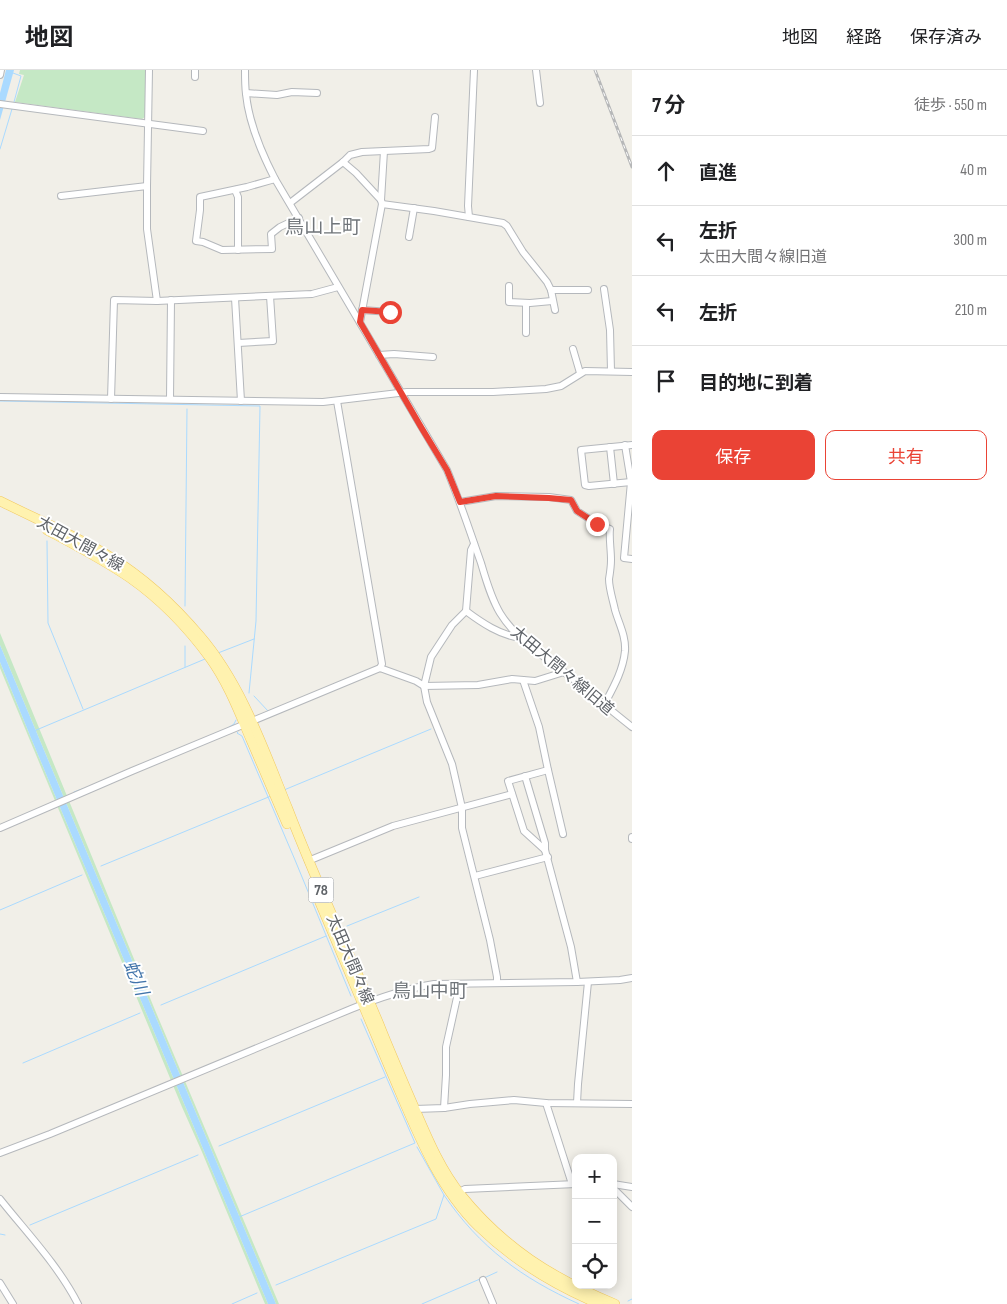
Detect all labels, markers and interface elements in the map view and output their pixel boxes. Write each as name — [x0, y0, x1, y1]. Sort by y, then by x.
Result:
text: 地図 — [25, 23, 73, 52]
text: 地図 — [782, 27, 818, 48]
text: 経路 — [846, 27, 882, 48]
text: 保存済み — [910, 27, 982, 48]
text: 7 分 — [652, 93, 685, 118]
text: 徒歩 · 550 m — [914, 96, 987, 115]
icon: ahead — [652, 157, 680, 185]
text: 40 m — [960, 161, 987, 180]
text: 直進 — [699, 162, 737, 185]
district label: 鳥山上町 — [285, 216, 361, 239]
text: 左折 — [699, 220, 737, 243]
icon: left — [652, 227, 680, 255]
text: 300 m — [953, 231, 987, 250]
text: 太田大間々線旧道 — [699, 248, 827, 267]
icon: left — [652, 297, 680, 325]
route start — [379, 301, 402, 324]
text: 210 m — [955, 301, 987, 320]
text: 左折 — [699, 302, 737, 325]
icon: arrive — [652, 367, 680, 395]
text: 目的地に到着 — [699, 372, 813, 395]
button: 保存 — [652, 430, 815, 480]
button: 共有 — [825, 430, 987, 480]
street label: 太田大間々線 — [34, 513, 127, 576]
route end — [586, 513, 609, 536]
street label: 太田大間々線旧道 — [507, 623, 617, 720]
road number: 78 — [308, 878, 334, 902]
street label: 太田大間々線 — [322, 912, 377, 1007]
water label: 蛇川 — [119, 958, 153, 1001]
district label: 鳥山中町 — [392, 980, 468, 1003]
map controls — [572, 1154, 617, 1289]
button: + — [572, 1154, 617, 1199]
button: − — [572, 1199, 617, 1244]
button: locate — [572, 1244, 617, 1289]

